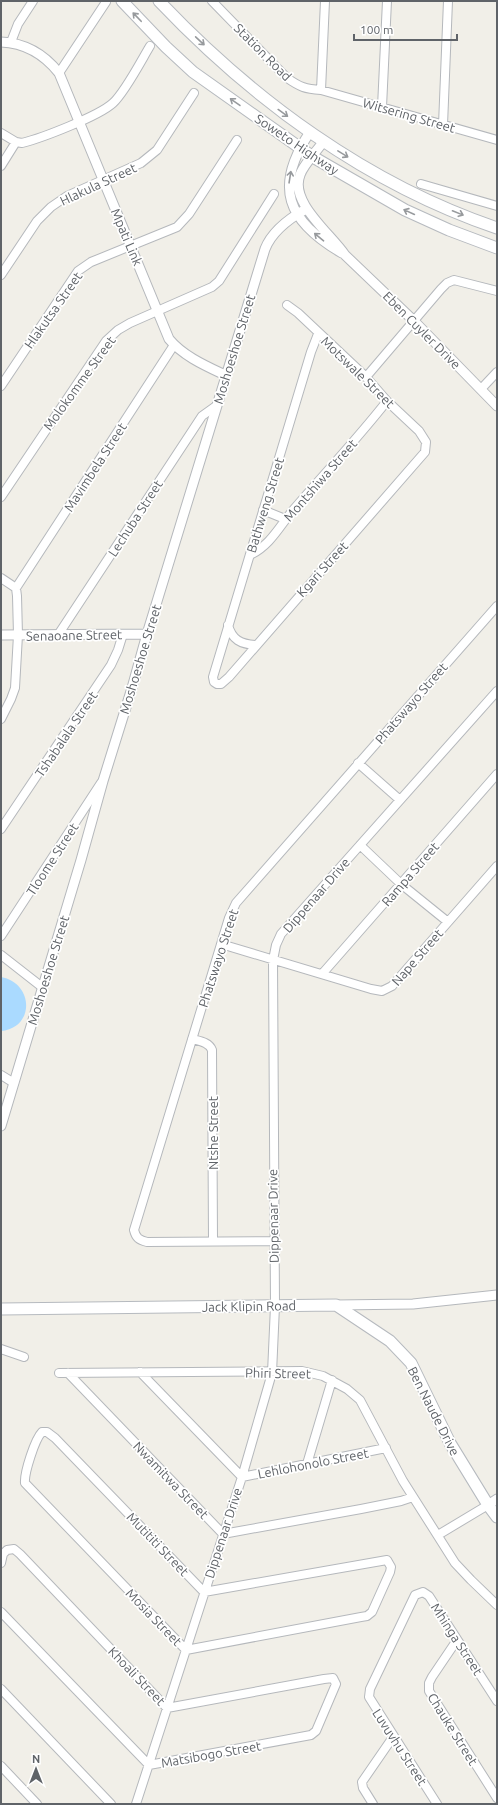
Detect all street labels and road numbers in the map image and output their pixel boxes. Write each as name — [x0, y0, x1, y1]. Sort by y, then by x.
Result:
street label: Station Road — [232, 21, 294, 83]
street label: Witsering Street — [361, 95, 457, 135]
street label: Soweto Highway — [253, 111, 341, 177]
street label: Hlakula Street — [58, 160, 138, 208]
street label: Mpati Link — [109, 206, 145, 268]
street label: Hlakutsa Street — [21, 269, 85, 351]
street label: Eben Cuyler Drive — [381, 289, 463, 371]
street label: Moshoeshoe Street — [211, 293, 257, 405]
street label: Molokomme Street — [40, 333, 118, 433]
street label: Motswale Street — [319, 334, 397, 410]
street label: Mavimbela Street — [61, 420, 129, 514]
street label: Montshiwa Street — [281, 436, 359, 524]
street label: Bathweng Street — [244, 456, 286, 554]
street label: Lechuba Street — [105, 477, 165, 559]
street label: Kgari Street — [294, 539, 350, 599]
street label: Moshoeshoe Street — [117, 603, 163, 715]
street label: Senaoane Street — [26, 627, 122, 643]
street label: Phatswayo Street — [372, 660, 450, 746]
street label: Tshabalala Street — [32, 689, 100, 779]
street label: Tloome Street — [23, 820, 81, 898]
street label: Rampa Street — [379, 839, 441, 909]
street label: Dippenaar Drive — [280, 855, 352, 935]
street label: Phatswayo Street — [196, 907, 240, 1009]
street label: Moshoeshoe Street — [25, 914, 71, 1026]
street label: Nape Street — [389, 926, 445, 988]
street label: Ntshe Street — [206, 1096, 220, 1170]
street label: Dippenaar Drive — [265, 1169, 281, 1263]
street label: Jack Klipin Road — [202, 1298, 296, 1314]
street label: Ben Naude Drive — [406, 1364, 462, 1458]
street label: Phiri Street — [245, 1365, 311, 1381]
street label: Nwamitwa Street — [131, 1439, 211, 1521]
street label: Lehlohonolo Street — [256, 1445, 370, 1481]
street label: Dippenaar Drive — [202, 1486, 244, 1580]
street label: Mutititi Street — [124, 1509, 192, 1579]
street label: Mosia Street — [123, 1586, 185, 1648]
street label: Mhinga Street — [429, 1600, 485, 1678]
street label: Khoali Street — [106, 1644, 168, 1708]
street label: Chauke Street — [425, 1690, 481, 1768]
street label: Luvuvhu Street — [370, 1706, 430, 1788]
street label: Matsibogo Street — [160, 1738, 262, 1770]

